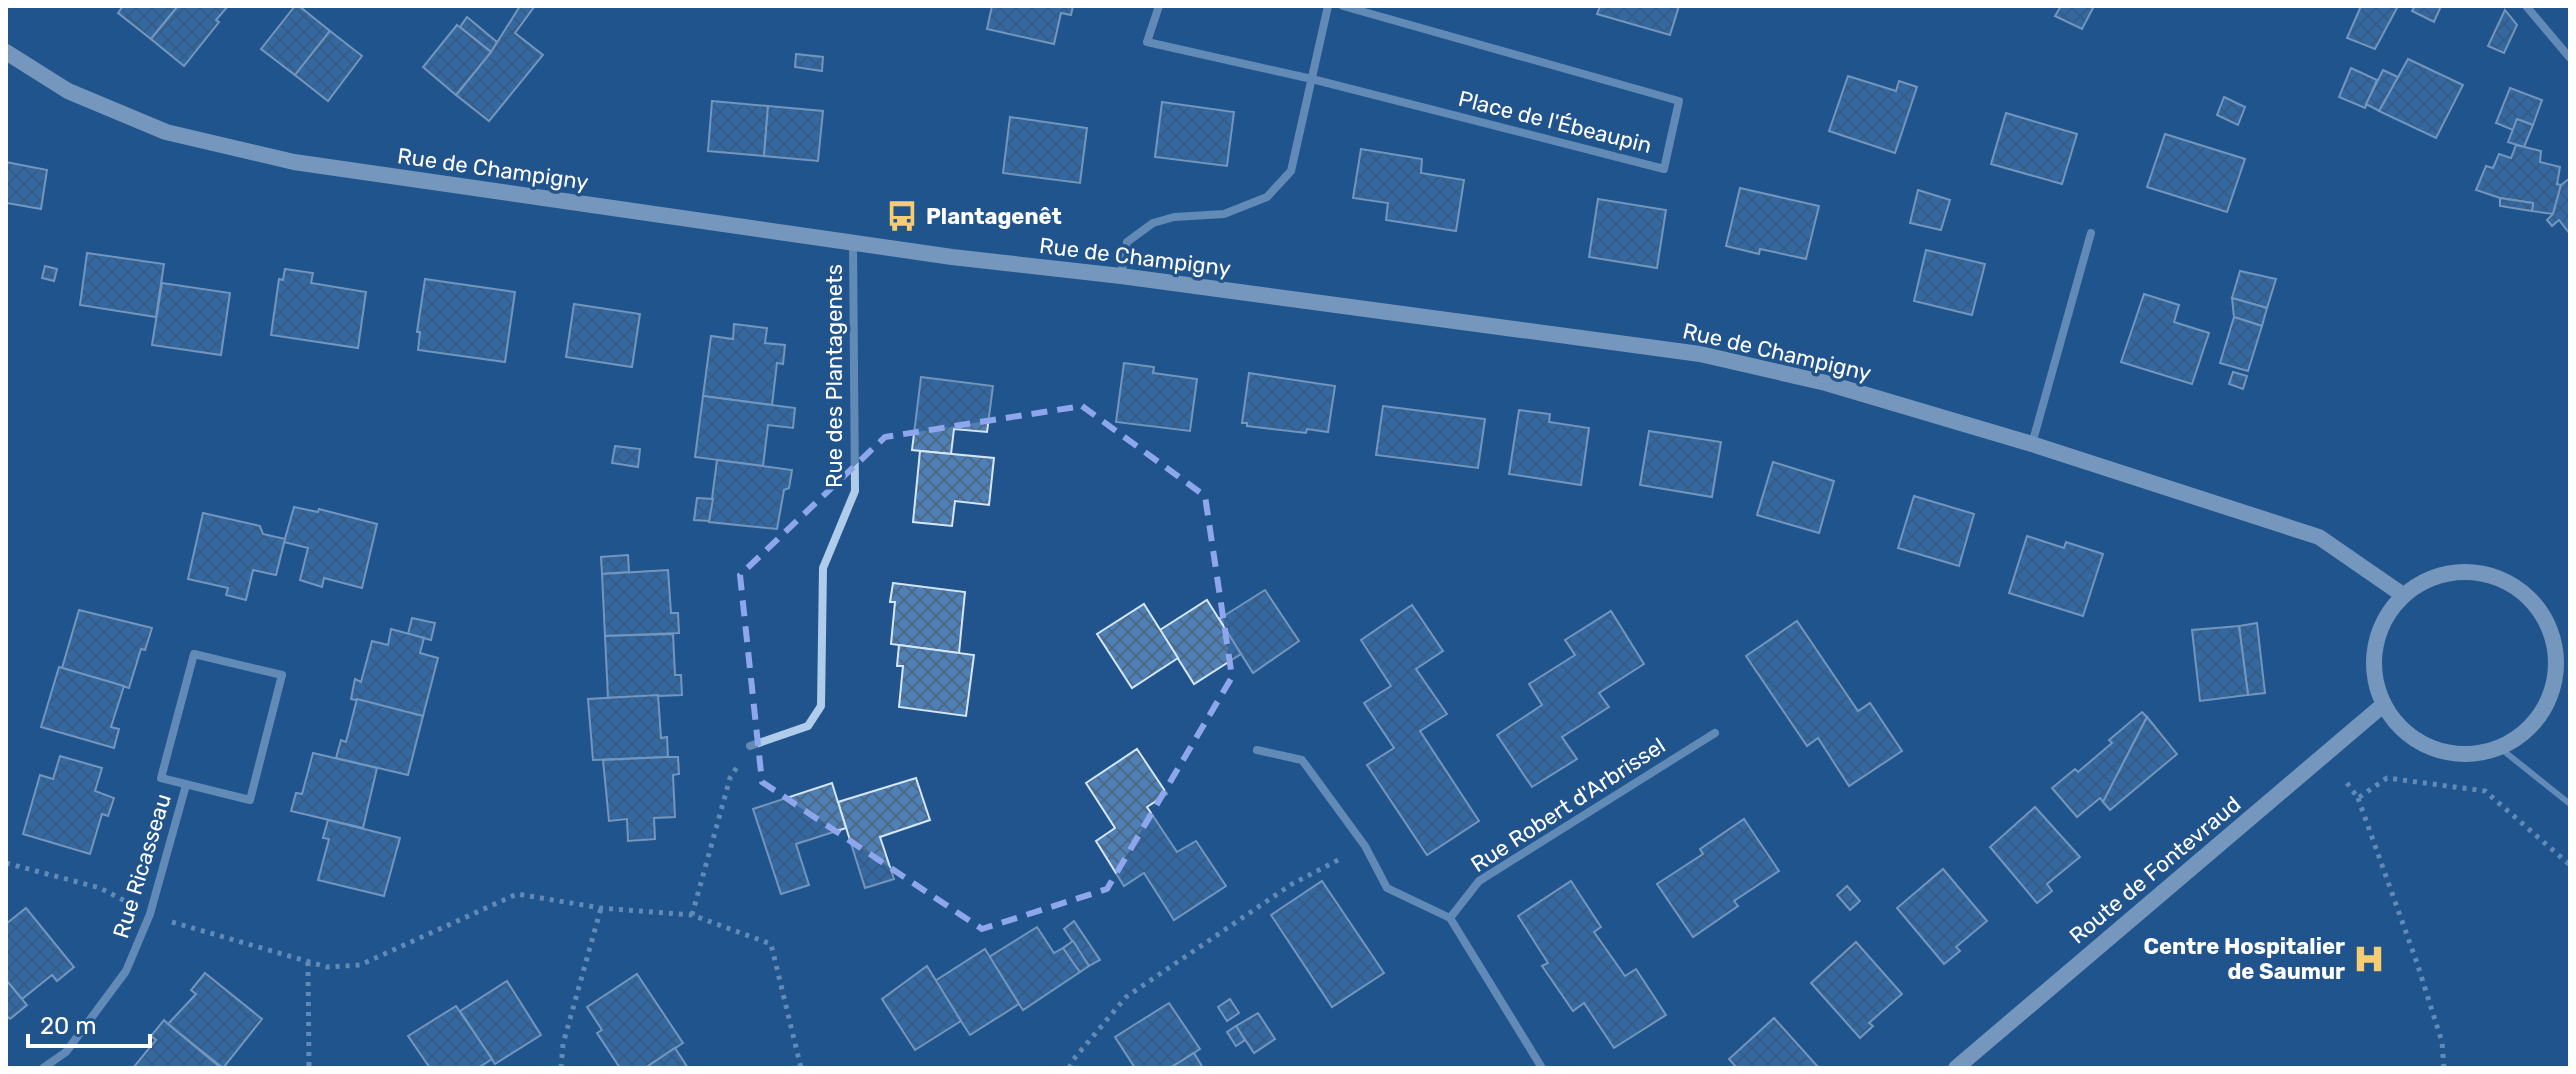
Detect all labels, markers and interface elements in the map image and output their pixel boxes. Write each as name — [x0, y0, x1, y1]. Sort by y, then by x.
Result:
street label: Place de l'Ébeaupin — [1456, 85, 1654, 159]
street label: Rue de Champigny — [396, 142, 590, 196]
bus stop icon: Plantagenêt — [885, 199, 919, 233]
place label: Plantagenêt — [926, 203, 1062, 230]
street label: Rue de Champigny — [1038, 232, 1232, 282]
street label: Rue des Plantagenets — [821, 264, 848, 488]
street label: Rue de Champigny — [1680, 317, 1874, 387]
street label: Rue Robert d'Arbrissel — [1466, 732, 1670, 878]
street label: Rue Ricasseau — [107, 791, 177, 941]
street label: Route de Fontevraud — [2064, 791, 2246, 949]
place label: Centre Hospitalier de Saumur — [2143, 933, 2345, 985]
hospital icon: Centre Hospitalier de Saumur — [2352, 942, 2386, 976]
scale bar — [28, 998, 150, 1048]
text: 20 m — [40, 1012, 97, 1040]

